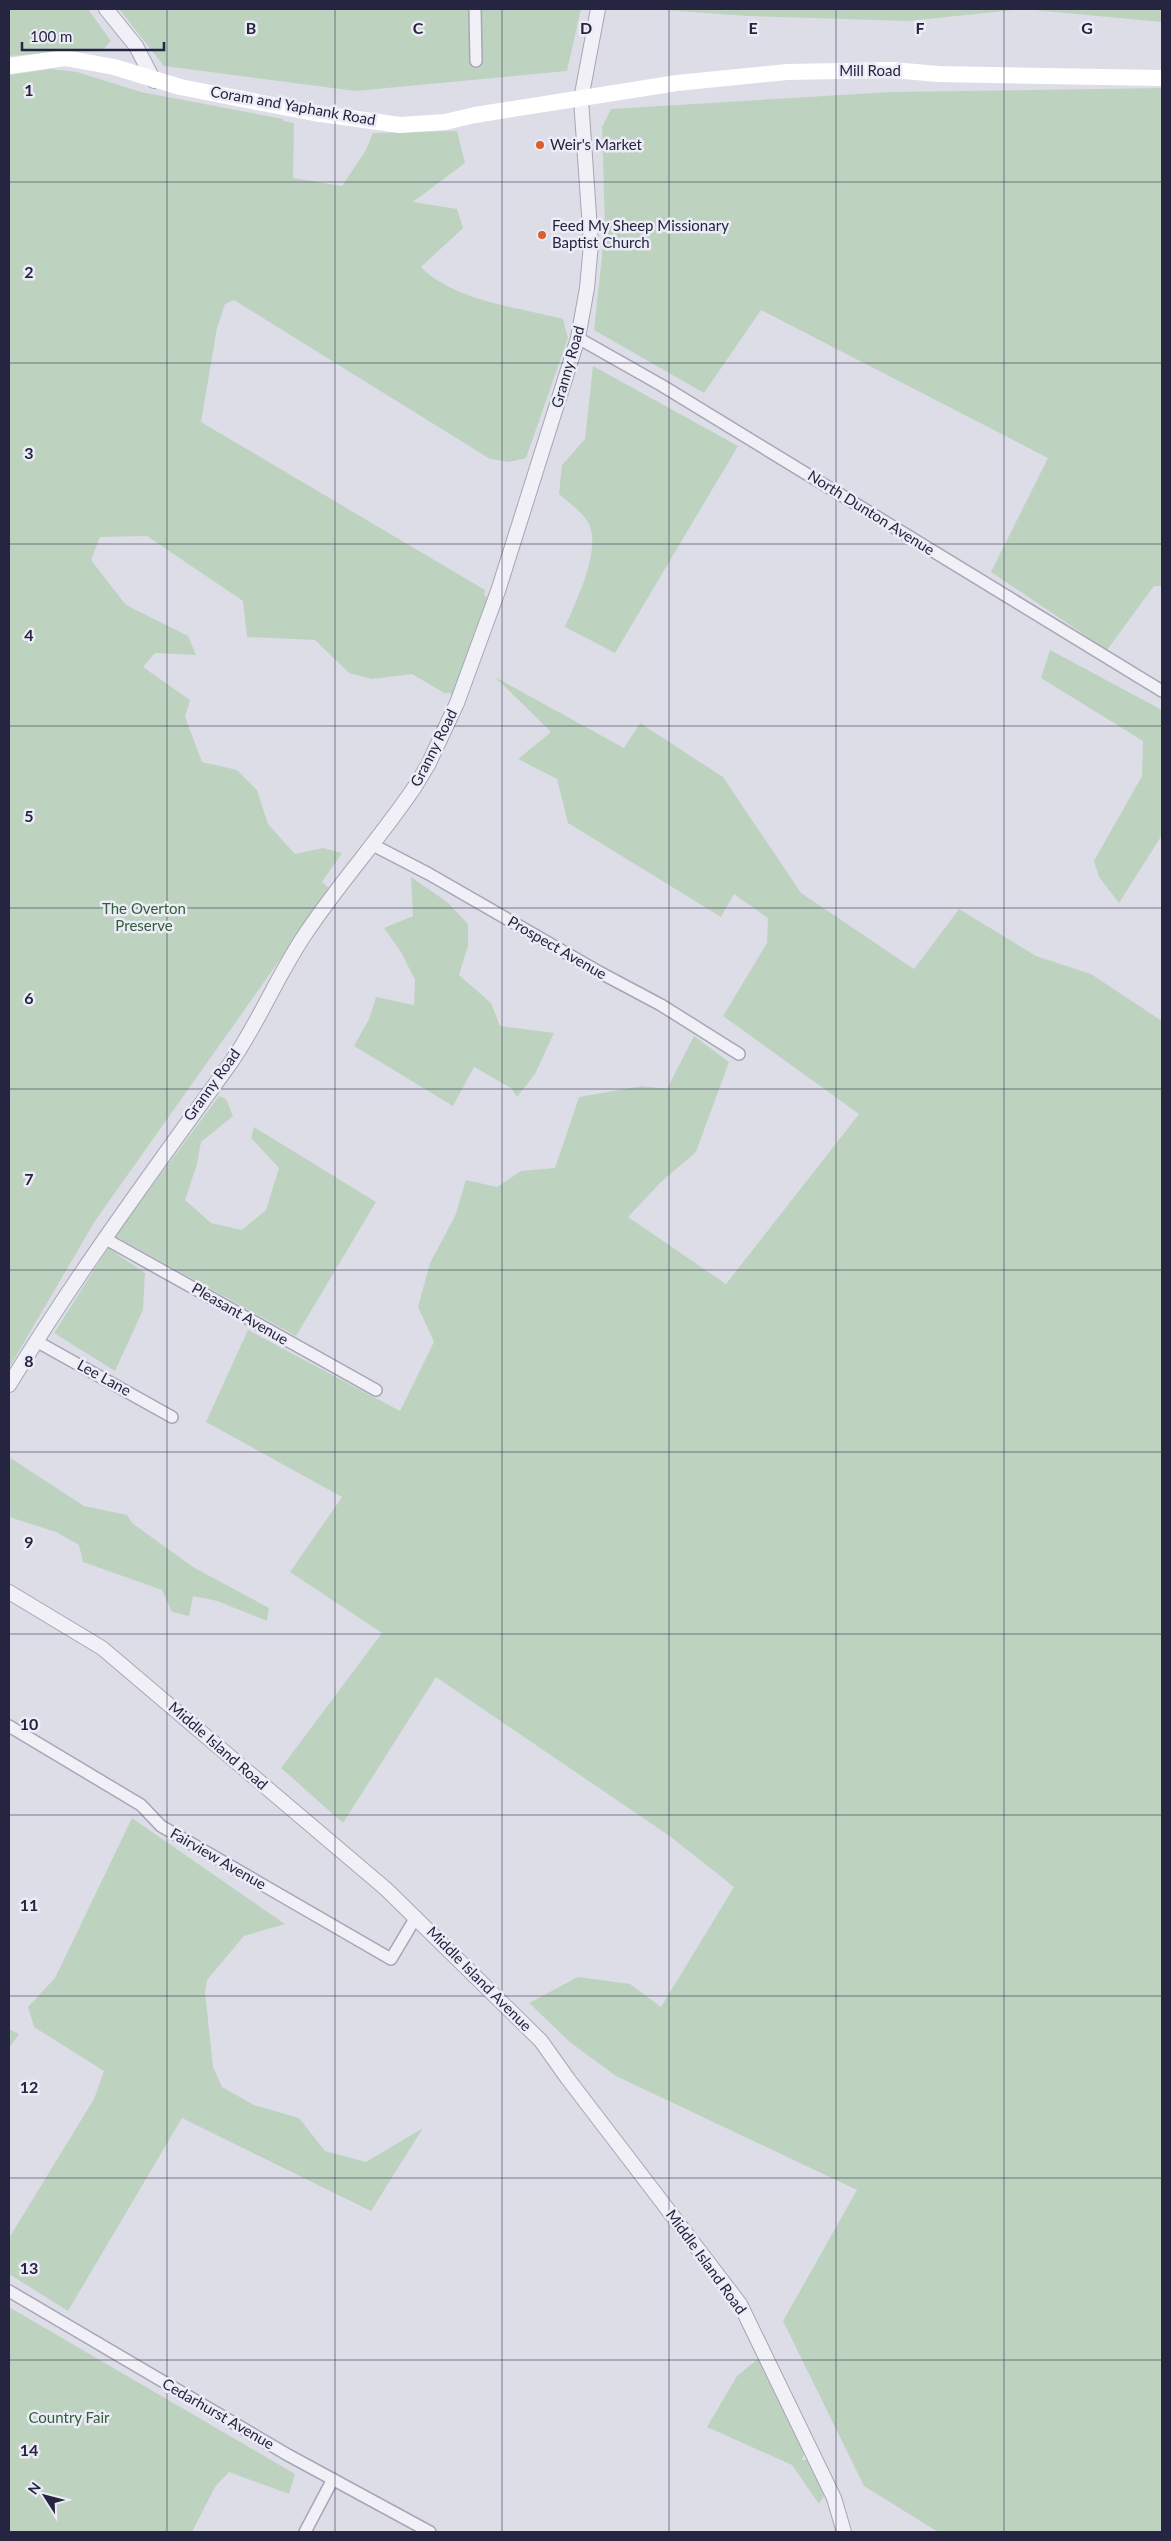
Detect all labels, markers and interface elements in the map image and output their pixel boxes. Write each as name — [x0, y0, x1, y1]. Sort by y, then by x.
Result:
text: B — [246, 18, 256, 37]
text: C — [413, 18, 424, 37]
text: D — [580, 18, 592, 37]
text: E — [748, 18, 758, 37]
text: F — [915, 18, 925, 37]
text: G — [1081, 18, 1093, 37]
scale bar — [22, 20, 165, 52]
text: 100 m — [30, 27, 72, 45]
street label: Mill Road — [839, 61, 901, 79]
text: 1 — [24, 80, 34, 99]
street label: Coram and Yaphank Road — [209, 82, 377, 128]
place label: Weir's Market — [550, 135, 643, 153]
marker: Weir's Market — [534, 139, 546, 151]
place label: Feed My Sheep Missionary Baptist Church — [552, 216, 729, 251]
marker: Feed My Sheep Missionary Baptist Church — [536, 229, 548, 241]
text: 2 — [24, 262, 34, 281]
street label: Granny Road — [547, 324, 587, 410]
text: 3 — [24, 443, 34, 462]
street label: North Dunton Avenue — [805, 466, 938, 558]
text: 4 — [24, 625, 34, 644]
street label: Granny Road — [406, 706, 460, 789]
text: 5 — [24, 806, 34, 825]
park label: The Overton Preserve — [102, 899, 186, 934]
street label: Prospect Avenue — [505, 912, 610, 983]
text: 6 — [24, 988, 34, 1007]
street label: Granny Road — [179, 1045, 243, 1124]
text: 7 — [24, 1169, 34, 1188]
street label: Pleasant Avenue — [189, 1278, 292, 1348]
text: 8 — [24, 1351, 34, 1370]
street label: Lee Lane — [75, 1355, 134, 1399]
text: 9 — [24, 1532, 34, 1551]
street label: Middle Island Road — [166, 1697, 272, 1793]
text: 10 — [20, 1714, 38, 1733]
street label: Fairview Avenue — [167, 1823, 270, 1893]
text: 11 — [20, 1895, 38, 1914]
street label: Middle Island Avenue — [424, 1922, 536, 2034]
text: 12 — [20, 2077, 38, 2096]
street label: Middle Island Road — [663, 2206, 751, 2317]
text: 13 — [20, 2258, 38, 2277]
street label: Cedarhurst Avenue — [159, 2374, 278, 2452]
park label: Country Fair — [29, 2408, 110, 2426]
text: 14 — [20, 2440, 38, 2459]
north arrow — [20, 2471, 70, 2521]
text: N — [24, 2479, 44, 2497]

